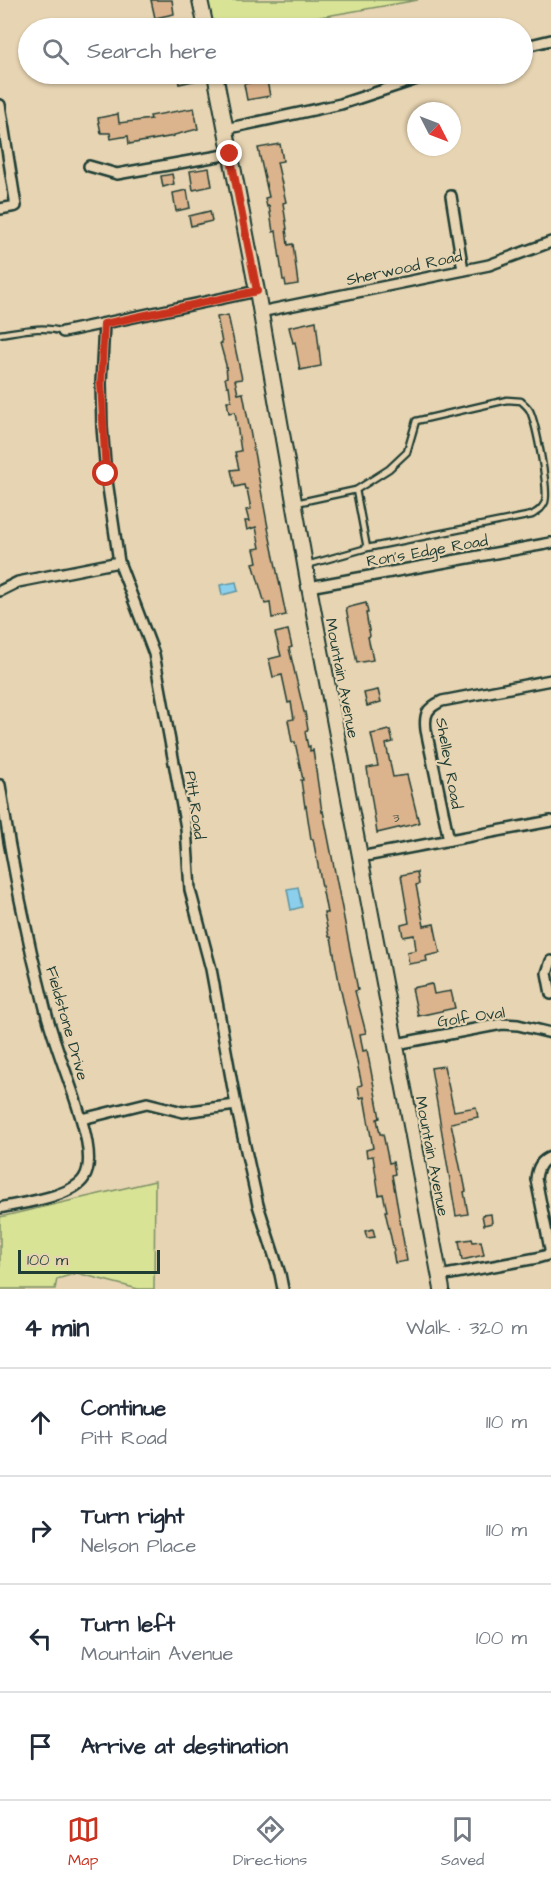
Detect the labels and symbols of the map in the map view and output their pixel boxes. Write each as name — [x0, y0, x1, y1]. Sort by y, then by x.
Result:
north arrow — [407, 102, 461, 156]
route end — [216, 140, 242, 166]
street label: Sherwood Road — [344, 245, 464, 291]
route start — [92, 460, 118, 486]
street label: Ron's Edge Road — [365, 529, 490, 573]
street label: Mountain Avenue — [320, 616, 365, 740]
street label: Shelley Road — [429, 716, 468, 811]
street label: Pitt Road — [179, 770, 211, 841]
house number: 3 — [392, 808, 400, 828]
street label: Fieldstone Drive — [40, 964, 94, 1083]
street label: Golf Oval — [436, 1001, 506, 1033]
street label: Mountain Avenue — [410, 1094, 455, 1218]
scale bar — [18, 1247, 160, 1274]

